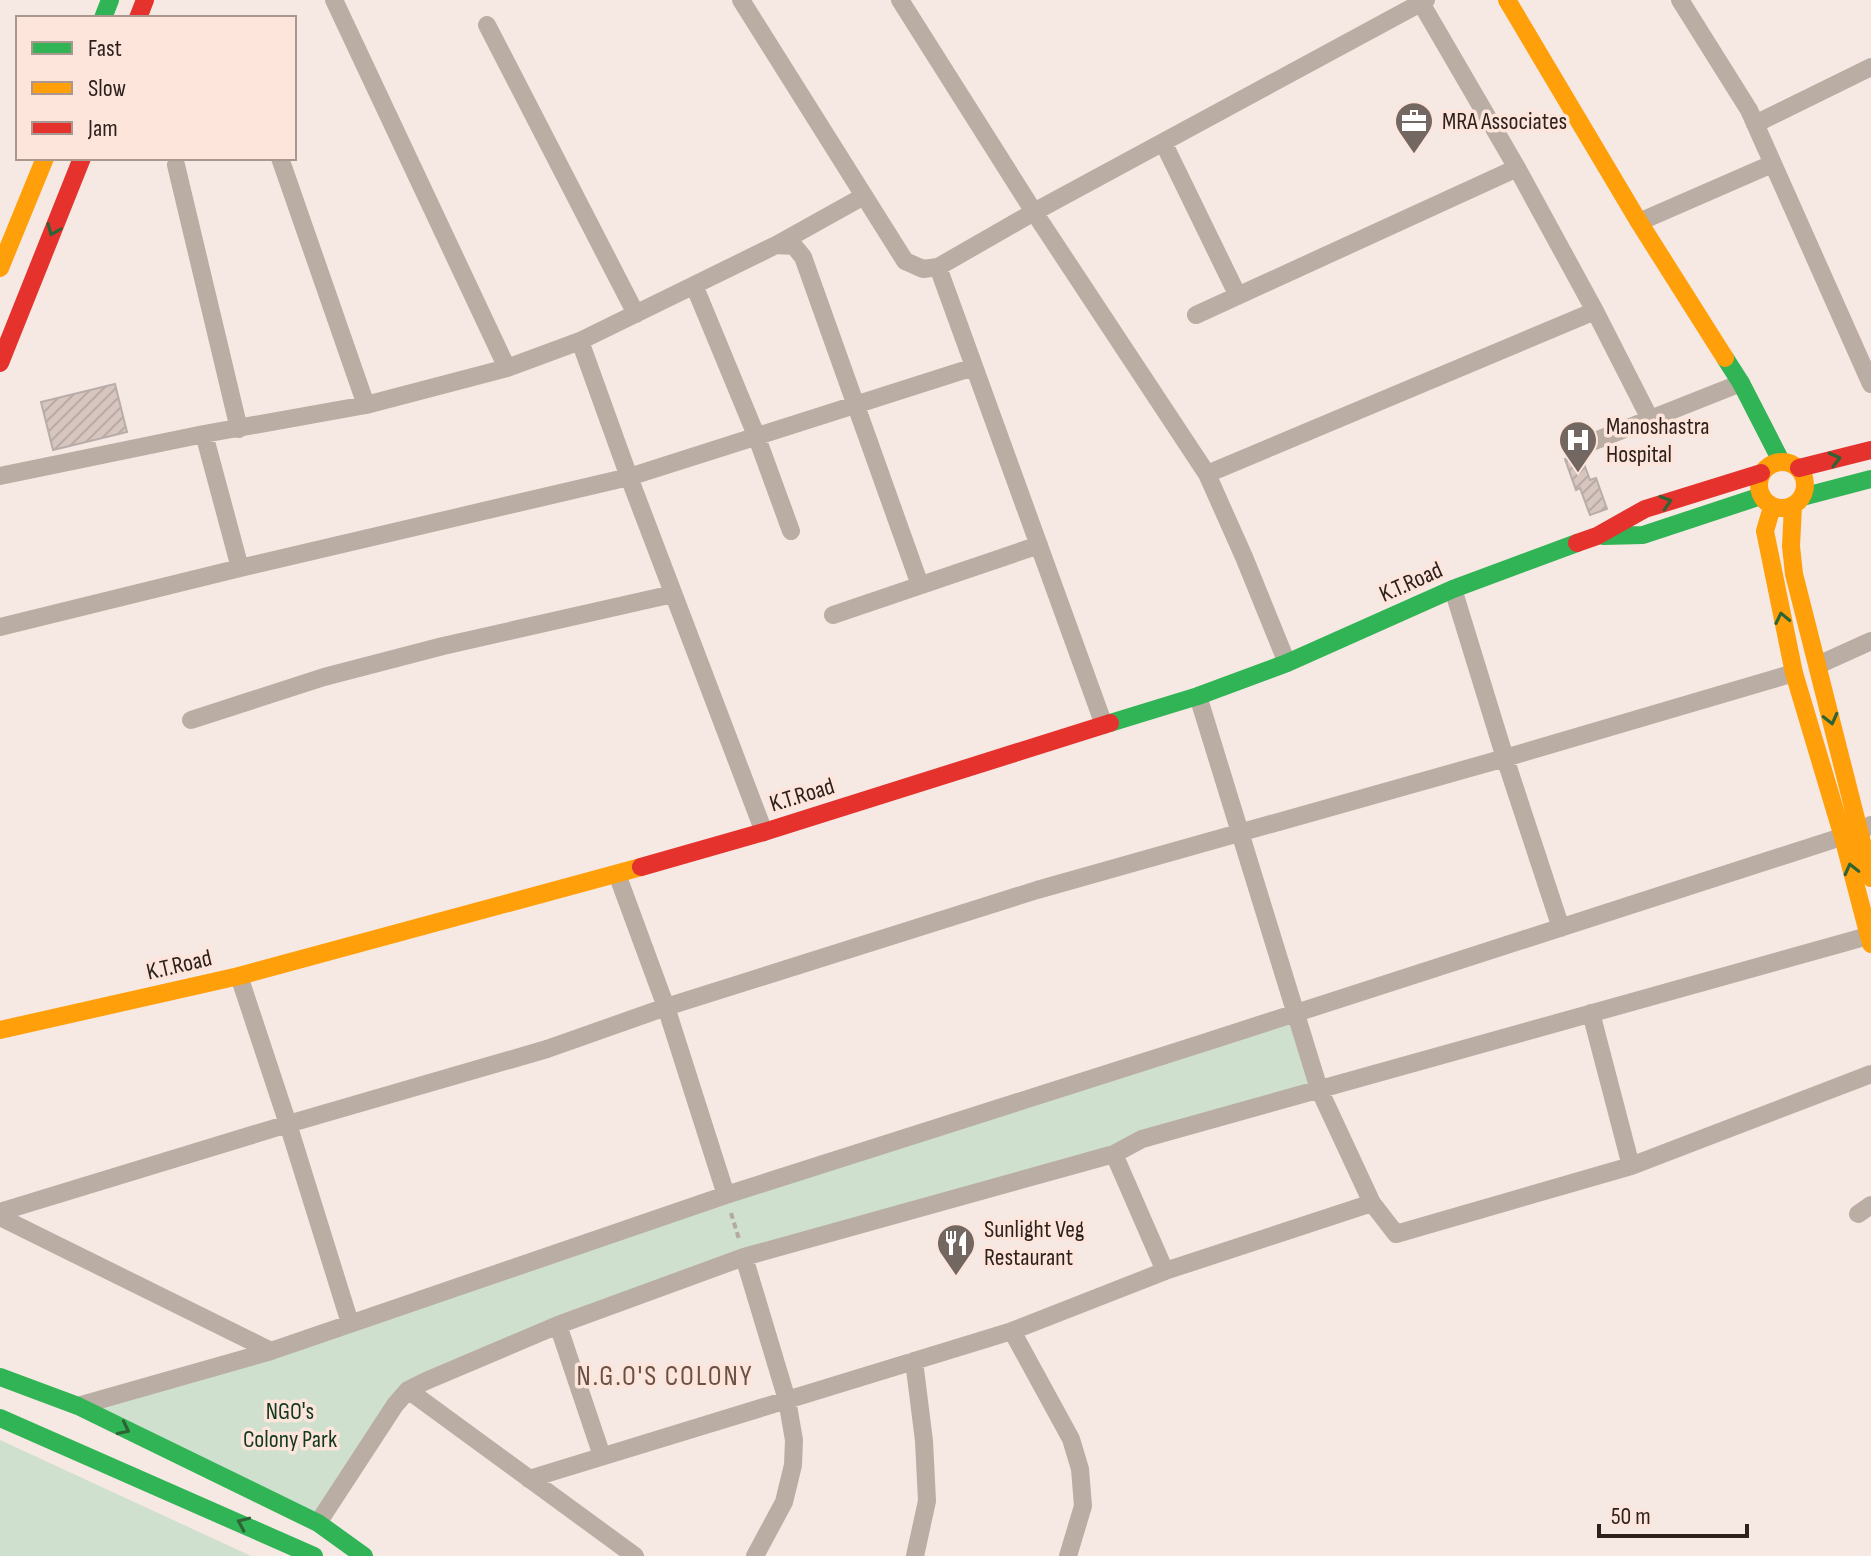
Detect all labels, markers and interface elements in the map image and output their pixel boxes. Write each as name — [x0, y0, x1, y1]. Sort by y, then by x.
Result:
legend — [16, 16, 296, 160]
text: Fast — [88, 34, 122, 63]
text: Slow — [88, 74, 126, 103]
office icon: MRA Associates — [1393, 100, 1435, 155]
place label: MRA Associates — [1442, 107, 1567, 136]
text: Jam — [87, 114, 118, 143]
one-way arrow — [46, 222, 63, 236]
place label: Manoshastra Hospital — [1606, 412, 1710, 469]
hospital icon: Manoshastra Hospital — [1557, 419, 1599, 474]
one-way arrow — [1828, 452, 1842, 469]
one-way arrow — [1659, 495, 1673, 511]
street label: K.T.Road — [1375, 555, 1447, 609]
one-way arrow — [1775, 611, 1792, 625]
one-way arrow — [1822, 711, 1839, 725]
street label: K.T.Road — [766, 771, 838, 819]
one-way arrow — [1843, 862, 1860, 876]
street label: K.T.Road — [144, 943, 214, 987]
place label: Sunlight Veg Restaurant — [984, 1215, 1084, 1272]
restaurant icon: Sunlight Veg Restaurant — [935, 1222, 977, 1277]
district label: N.G.O'S COLONY — [576, 1360, 754, 1393]
park label: NGO's Colony Park — [243, 1397, 337, 1454]
one-way arrow — [115, 1419, 130, 1434]
scale bar — [1599, 1488, 1747, 1538]
text: 50 m — [1611, 1502, 1651, 1531]
one-way arrow — [237, 1517, 251, 1533]

